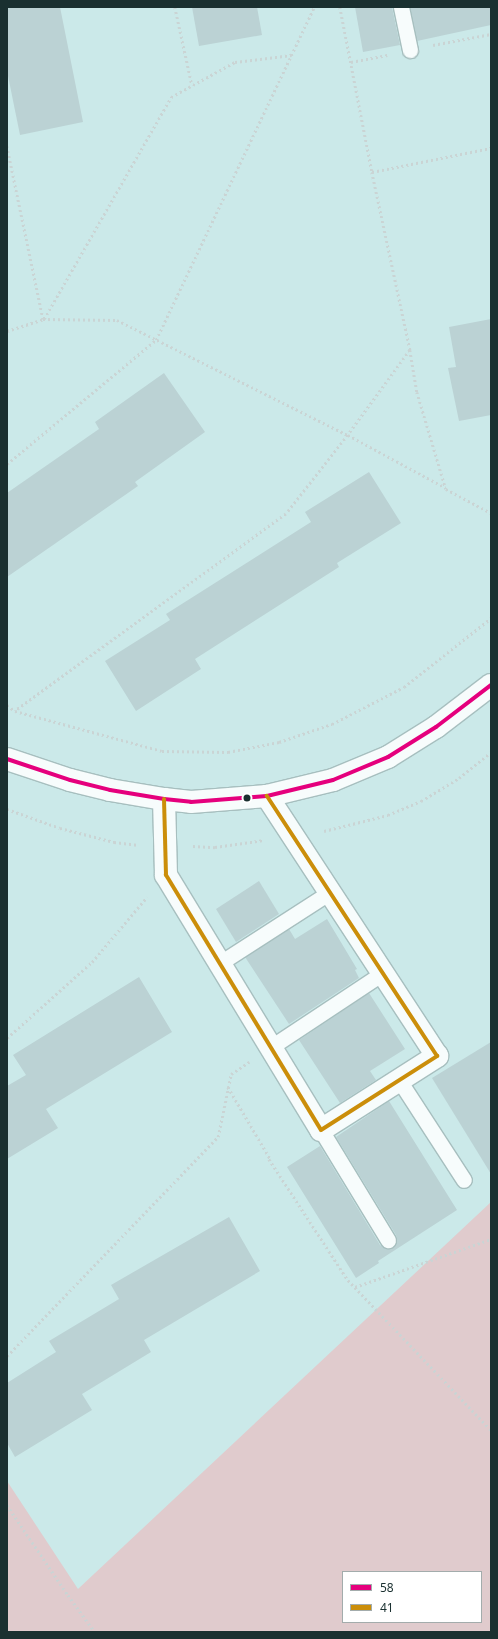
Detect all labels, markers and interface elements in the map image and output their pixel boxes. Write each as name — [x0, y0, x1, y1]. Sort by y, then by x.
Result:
unlabelled marker — [242, 793, 252, 803]
legend — [342, 1571, 482, 1623]
text: 58 — [380, 1579, 394, 1596]
text: 41 — [380, 1599, 394, 1616]

